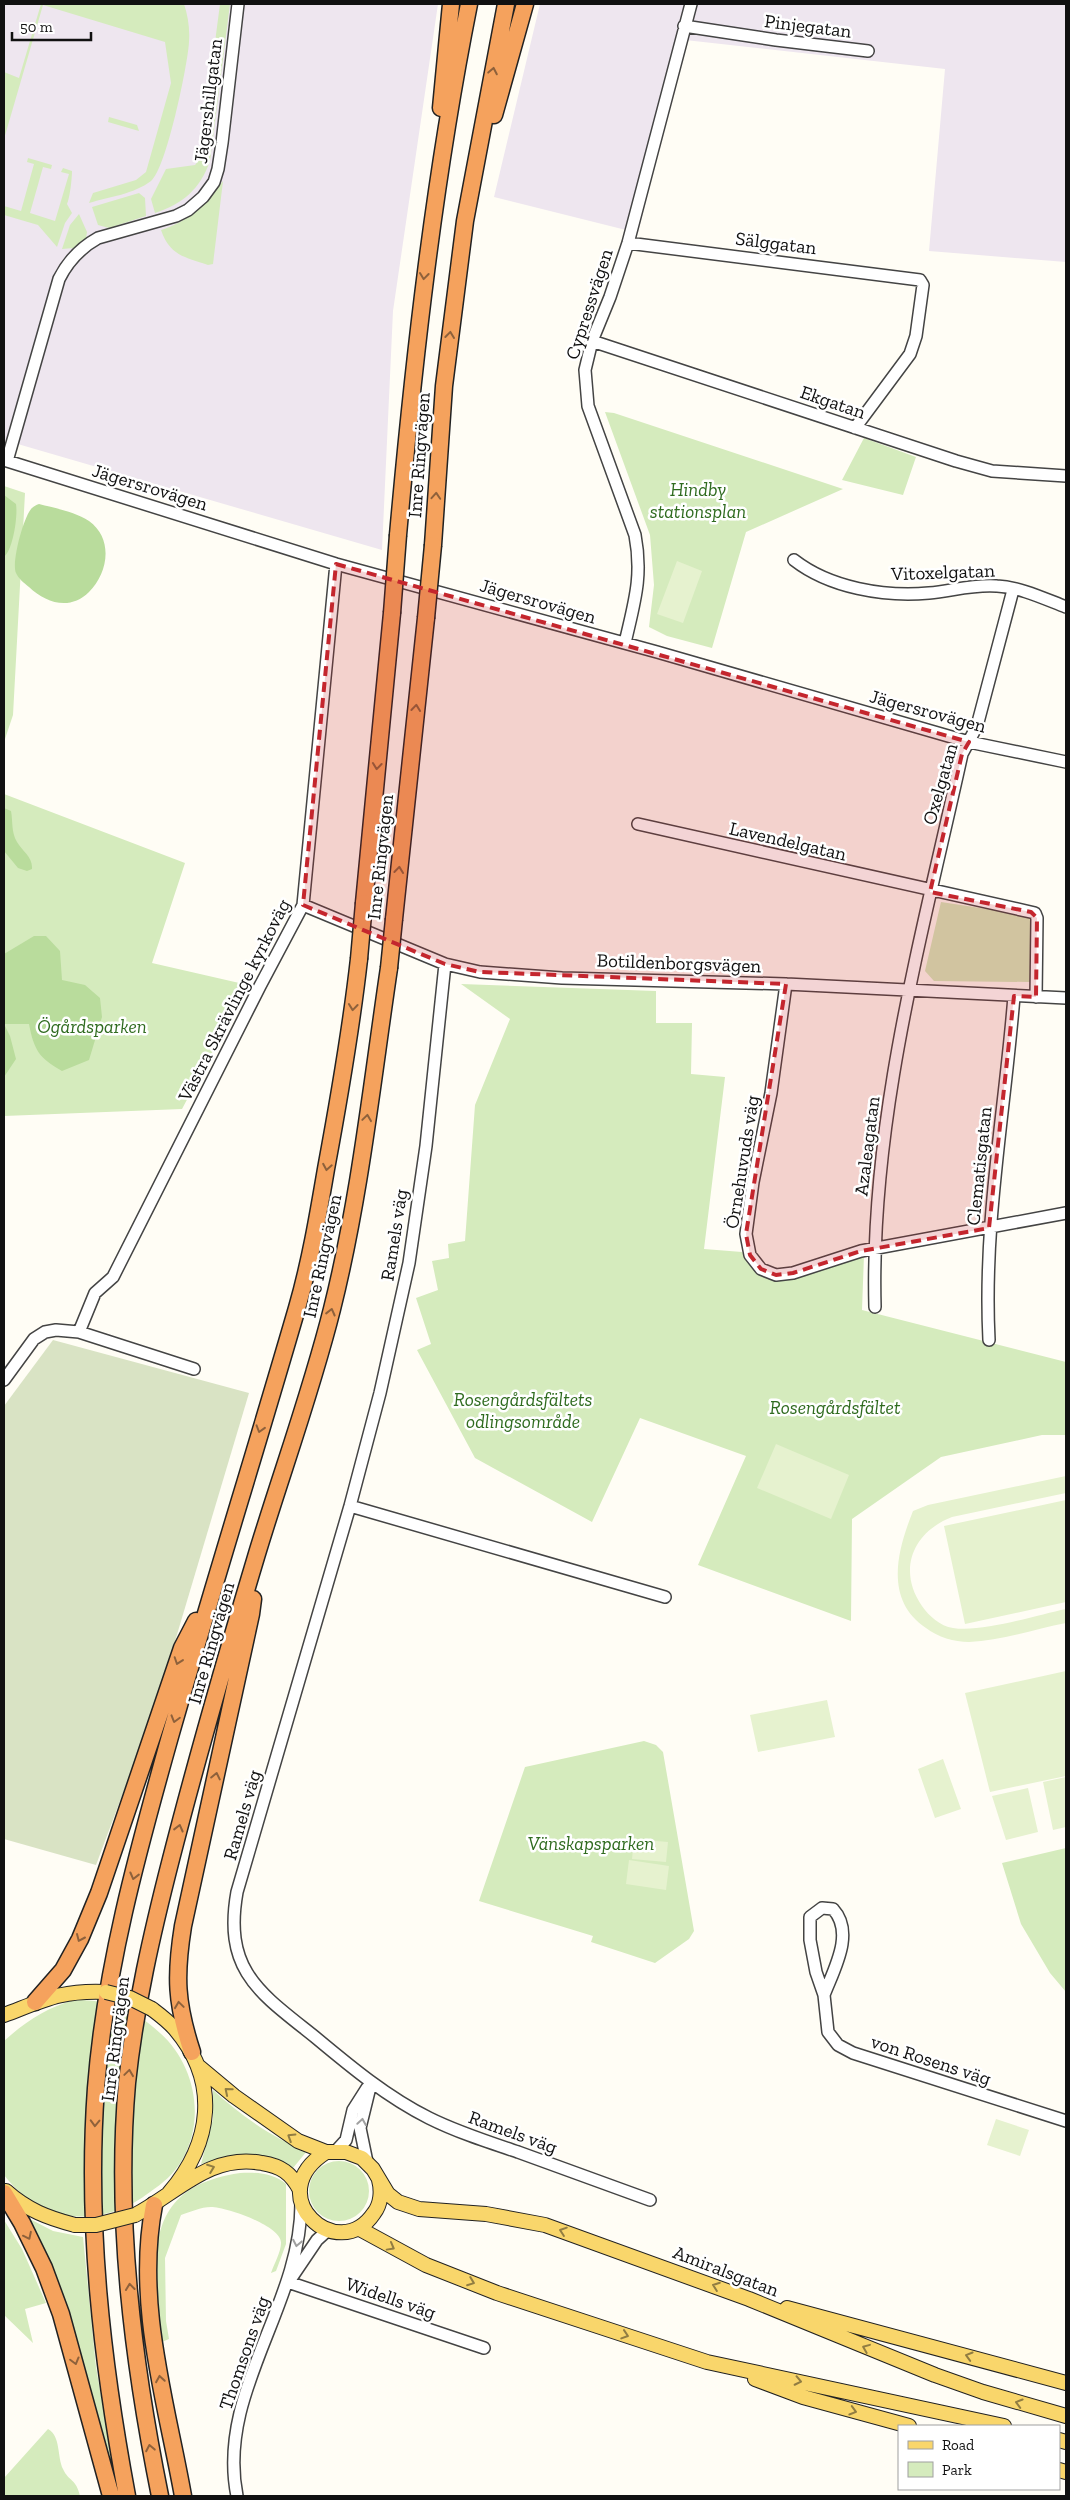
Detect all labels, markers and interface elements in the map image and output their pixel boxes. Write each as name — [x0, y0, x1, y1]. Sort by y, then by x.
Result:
street label: Pinjegatan — [763, 9, 853, 43]
scale bar — [12, 10, 91, 42]
text: 50 m — [20, 18, 53, 36]
street label: Jägershillgatan — [189, 37, 227, 165]
one-way arrow — [488, 66, 498, 75]
street label: Sälggatan — [734, 227, 818, 259]
street label: Cypressvägen — [560, 246, 618, 362]
one-way arrow — [419, 273, 430, 281]
one-way arrow — [444, 330, 455, 338]
street label: Ekgatan — [797, 380, 869, 424]
street label: Inre Ringvägen — [403, 391, 435, 518]
street label: Jägersrovägen — [90, 459, 211, 515]
park label: Hindby stationsplan — [650, 478, 746, 523]
one-way arrow — [431, 492, 442, 500]
street label: Vitoxelgatan — [890, 559, 995, 585]
street label: Jägersrovägen — [477, 573, 599, 629]
street label: Jägersrovägen — [867, 684, 989, 738]
one-way arrow — [410, 704, 421, 712]
street label: Oxelgatan — [917, 740, 963, 827]
one-way arrow — [372, 763, 383, 771]
street label: Inre Ringvägen — [362, 793, 398, 921]
street label: Lavendelgatan — [727, 816, 849, 866]
one-way arrow — [393, 866, 404, 874]
street label: Västra Skrävlinge kyrkoväg — [172, 894, 295, 1106]
street label: Botildenborgsvägen — [596, 949, 762, 977]
one-way arrow — [348, 1003, 359, 1011]
park label: Ögårdsparken — [37, 1015, 147, 1038]
street label: Örnehuvuds väg — [720, 1093, 764, 1230]
street label: Azaleagatan — [849, 1095, 885, 1197]
street label: Clematisgatan — [961, 1105, 997, 1226]
one-way arrow — [361, 1113, 372, 1121]
one-way arrow — [322, 1163, 332, 1172]
street label: Ramels väg — [375, 1187, 413, 1283]
street label: Inre Ringvägen — [298, 1192, 346, 1320]
one-way arrow — [325, 1307, 336, 1316]
park label: Rosengårdsfältets odlingsområde — [454, 1388, 592, 1433]
park label: Rosengårdsfältet — [770, 1396, 901, 1419]
one-way arrow — [256, 1424, 266, 1433]
street label: Inre Ringvägen — [183, 1579, 239, 1707]
one-way arrow — [174, 1656, 184, 1665]
one-way arrow — [171, 1715, 181, 1723]
street label: Ramels väg — [218, 1767, 266, 1863]
one-way arrow — [210, 1771, 220, 1780]
one-way arrow — [173, 1824, 184, 1833]
park label: Vänskapsparken — [528, 1832, 654, 1855]
one-way arrow — [129, 1872, 139, 1880]
one-way arrow — [76, 1933, 87, 1942]
street label: Inre Ringvägen — [96, 1975, 134, 2103]
one-way arrow — [174, 2001, 184, 2009]
street label: von Rosens väg — [868, 2030, 995, 2090]
one-way arrow — [123, 2068, 134, 2076]
one-way arrow — [225, 2088, 234, 2097]
street label: Ramels väg — [465, 2105, 561, 2159]
one-way arrow — [356, 2118, 366, 2127]
one-way arrow — [90, 2119, 101, 2127]
one-way arrow — [288, 2133, 297, 2143]
one-way arrow — [206, 2164, 215, 2174]
one-way arrow — [560, 2227, 568, 2237]
one-way arrow — [22, 2230, 32, 2239]
one-way arrow — [293, 2238, 303, 2247]
street label: Amiralsgatan — [670, 2240, 782, 2302]
one-way arrow — [386, 2241, 395, 2251]
street label: Widells väg — [343, 2272, 440, 2324]
one-way arrow — [466, 2276, 475, 2287]
one-way arrow — [712, 2282, 721, 2292]
one-way arrow — [125, 2283, 136, 2291]
street label: Thomsons väg — [214, 2292, 274, 2413]
one-way arrow — [620, 2329, 629, 2339]
one-way arrow — [863, 2344, 871, 2354]
one-way arrow — [965, 2352, 973, 2362]
one-way arrow — [69, 2357, 79, 2365]
one-way arrow — [155, 2374, 165, 2383]
one-way arrow — [794, 2375, 803, 2386]
one-way arrow — [1016, 2398, 1024, 2408]
one-way arrow — [849, 2405, 857, 2415]
legend — [898, 2425, 1060, 2490]
text: Road — [942, 2436, 975, 2454]
one-way arrow — [146, 2444, 156, 2453]
text: Park — [942, 2461, 972, 2479]

